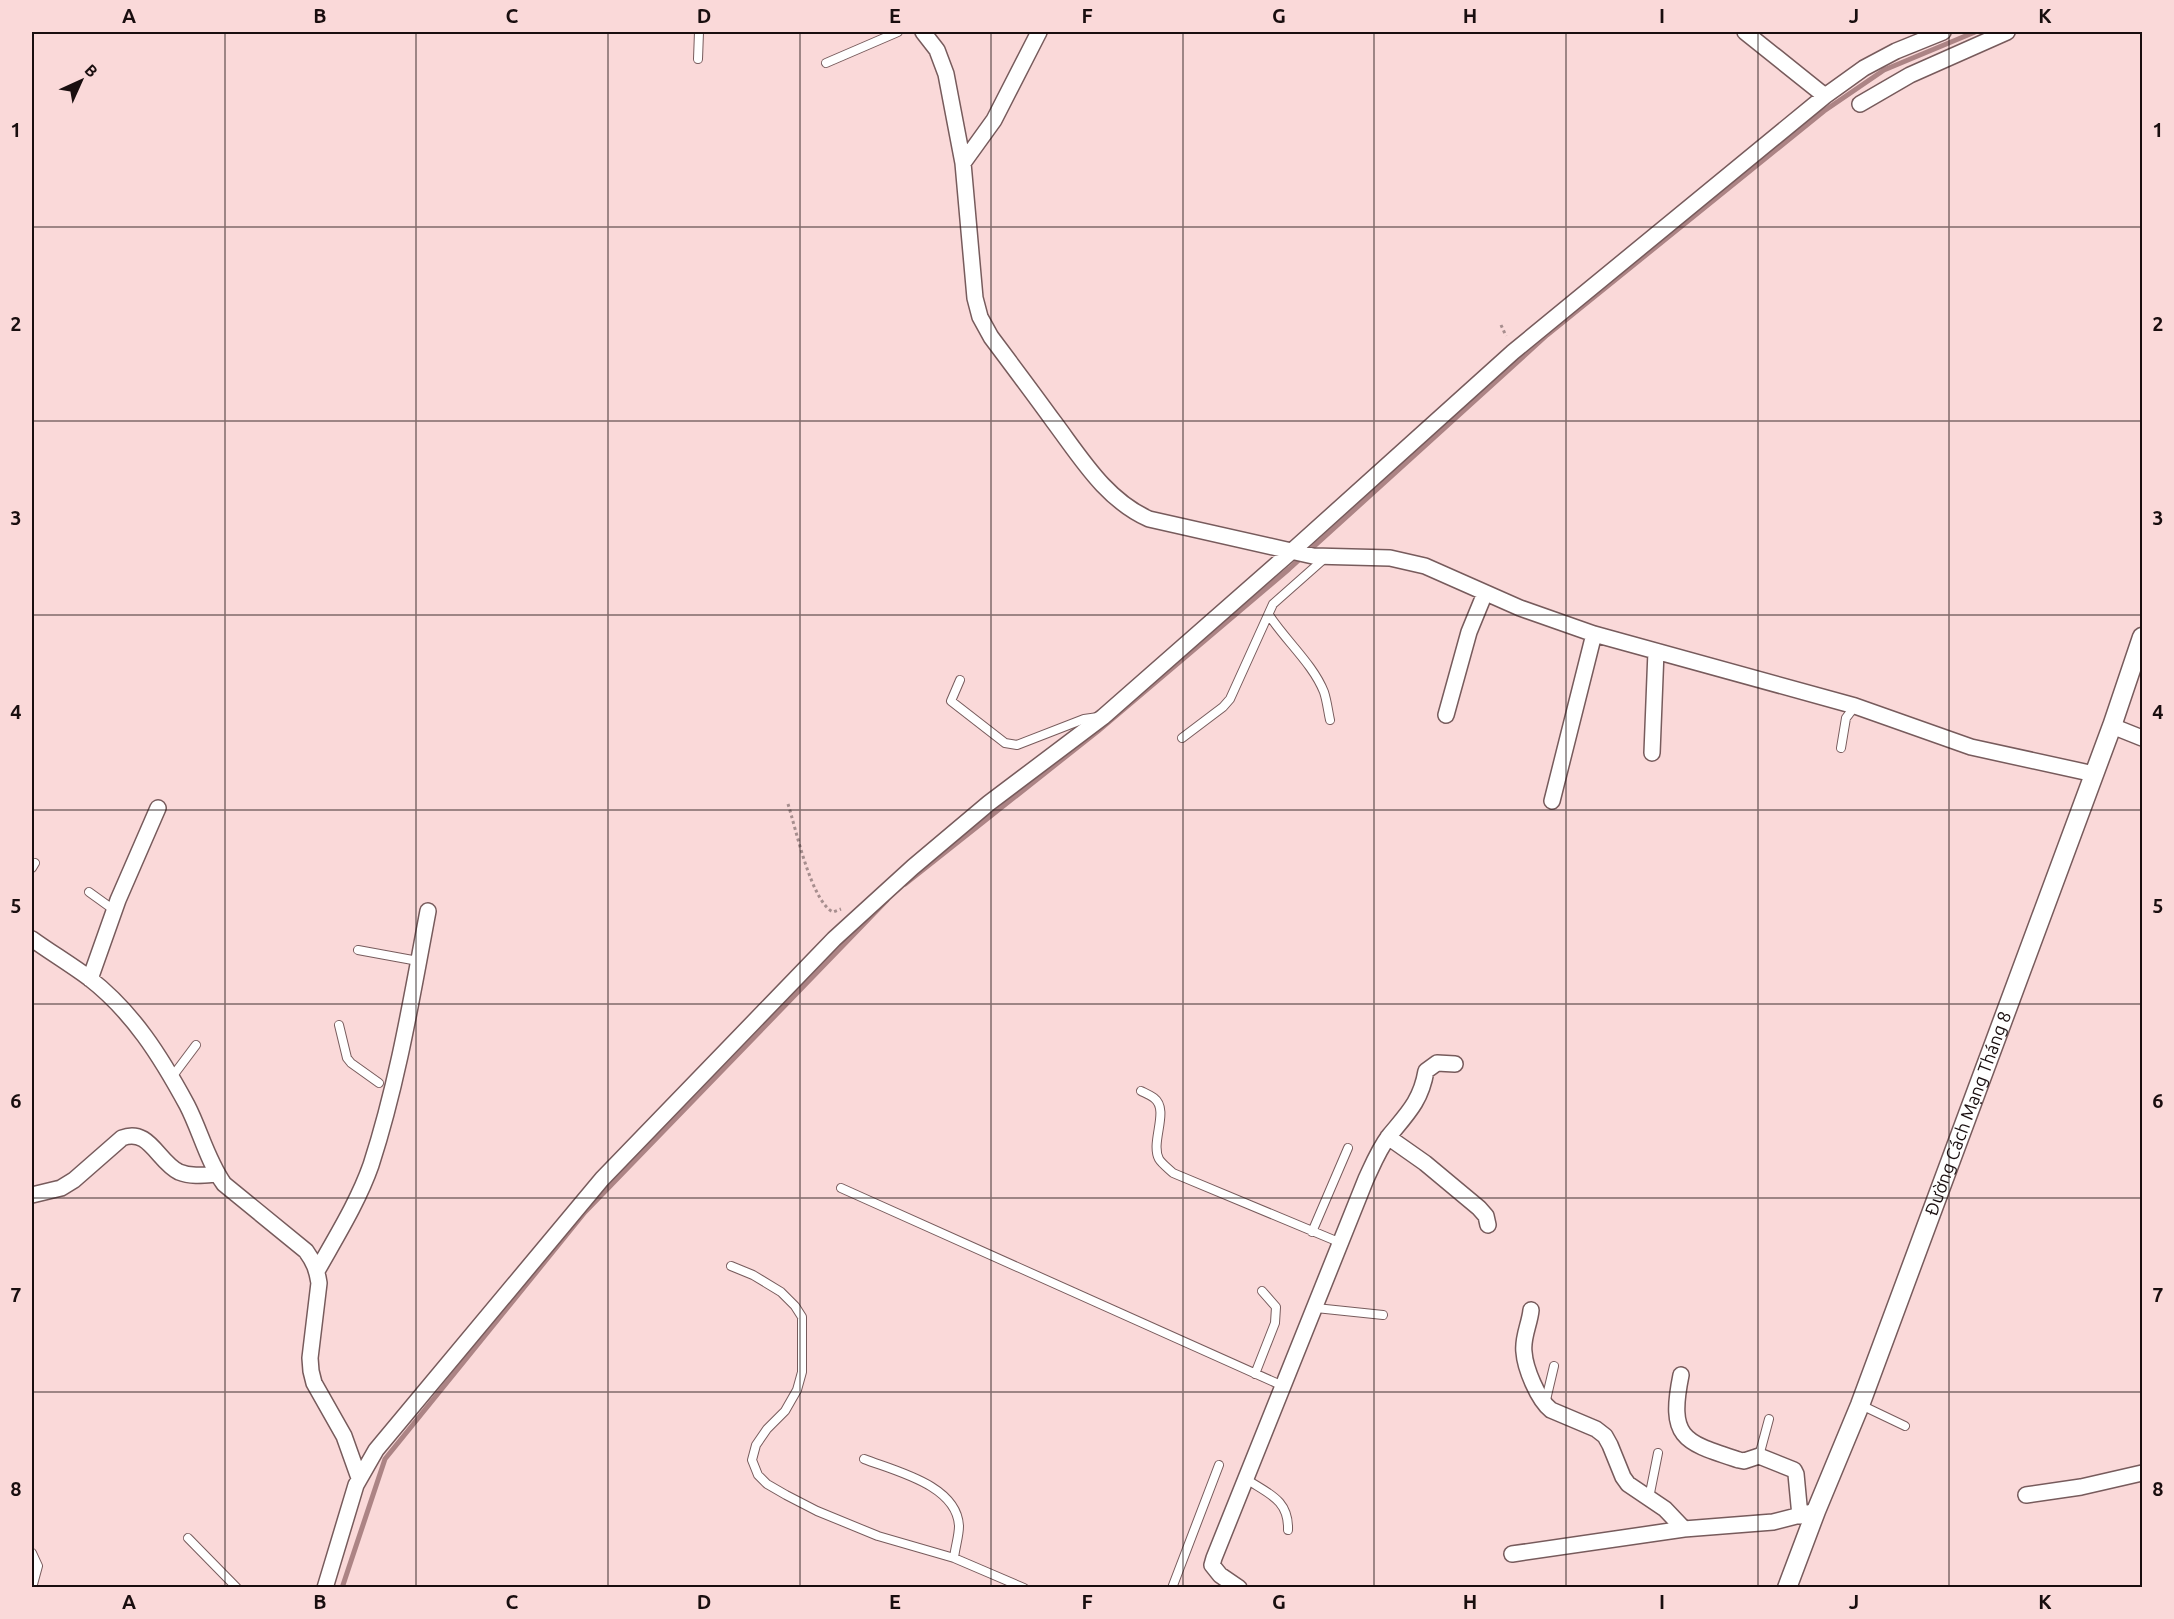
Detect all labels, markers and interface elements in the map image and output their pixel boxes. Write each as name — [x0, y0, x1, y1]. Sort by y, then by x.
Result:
text: A — [122, 4, 136, 27]
text: B — [313, 4, 327, 27]
text: C — [506, 4, 519, 27]
text: D — [697, 4, 711, 27]
text: E — [889, 4, 901, 27]
text: F — [1081, 4, 1093, 27]
text: G — [1272, 4, 1286, 27]
text: H — [1463, 4, 1477, 27]
text: I — [1659, 4, 1665, 27]
text: J — [1849, 4, 1859, 27]
text: K — [2038, 4, 2052, 27]
north arrow — [51, 51, 111, 111]
text: B — [81, 60, 102, 81]
text: 1 — [10, 118, 22, 141]
text: 1 — [2152, 118, 2164, 141]
text: 2 — [10, 312, 22, 335]
text: 2 — [2152, 312, 2164, 335]
text: 3 — [10, 506, 22, 529]
text: 3 — [2152, 506, 2164, 529]
text: 4 — [10, 700, 22, 723]
text: 4 — [2152, 700, 2164, 723]
text: 5 — [10, 894, 22, 917]
text: 5 — [2152, 894, 2164, 917]
street label: Đường Cách Mạng Tháng 8 — [1920, 1008, 2014, 1218]
text: 6 — [10, 1089, 22, 1112]
text: 6 — [2152, 1089, 2164, 1112]
text: 7 — [10, 1283, 22, 1306]
text: 7 — [2152, 1283, 2164, 1306]
text: 8 — [10, 1477, 22, 1500]
text: 8 — [2152, 1477, 2164, 1500]
text: A — [122, 1590, 136, 1613]
text: B — [313, 1590, 327, 1613]
text: C — [506, 1590, 519, 1613]
text: D — [697, 1590, 711, 1613]
text: E — [889, 1590, 901, 1613]
text: F — [1081, 1590, 1093, 1613]
text: G — [1272, 1590, 1286, 1613]
text: H — [1463, 1590, 1477, 1613]
text: I — [1659, 1590, 1665, 1613]
text: J — [1849, 1590, 1859, 1613]
text: K — [2038, 1590, 2052, 1613]

